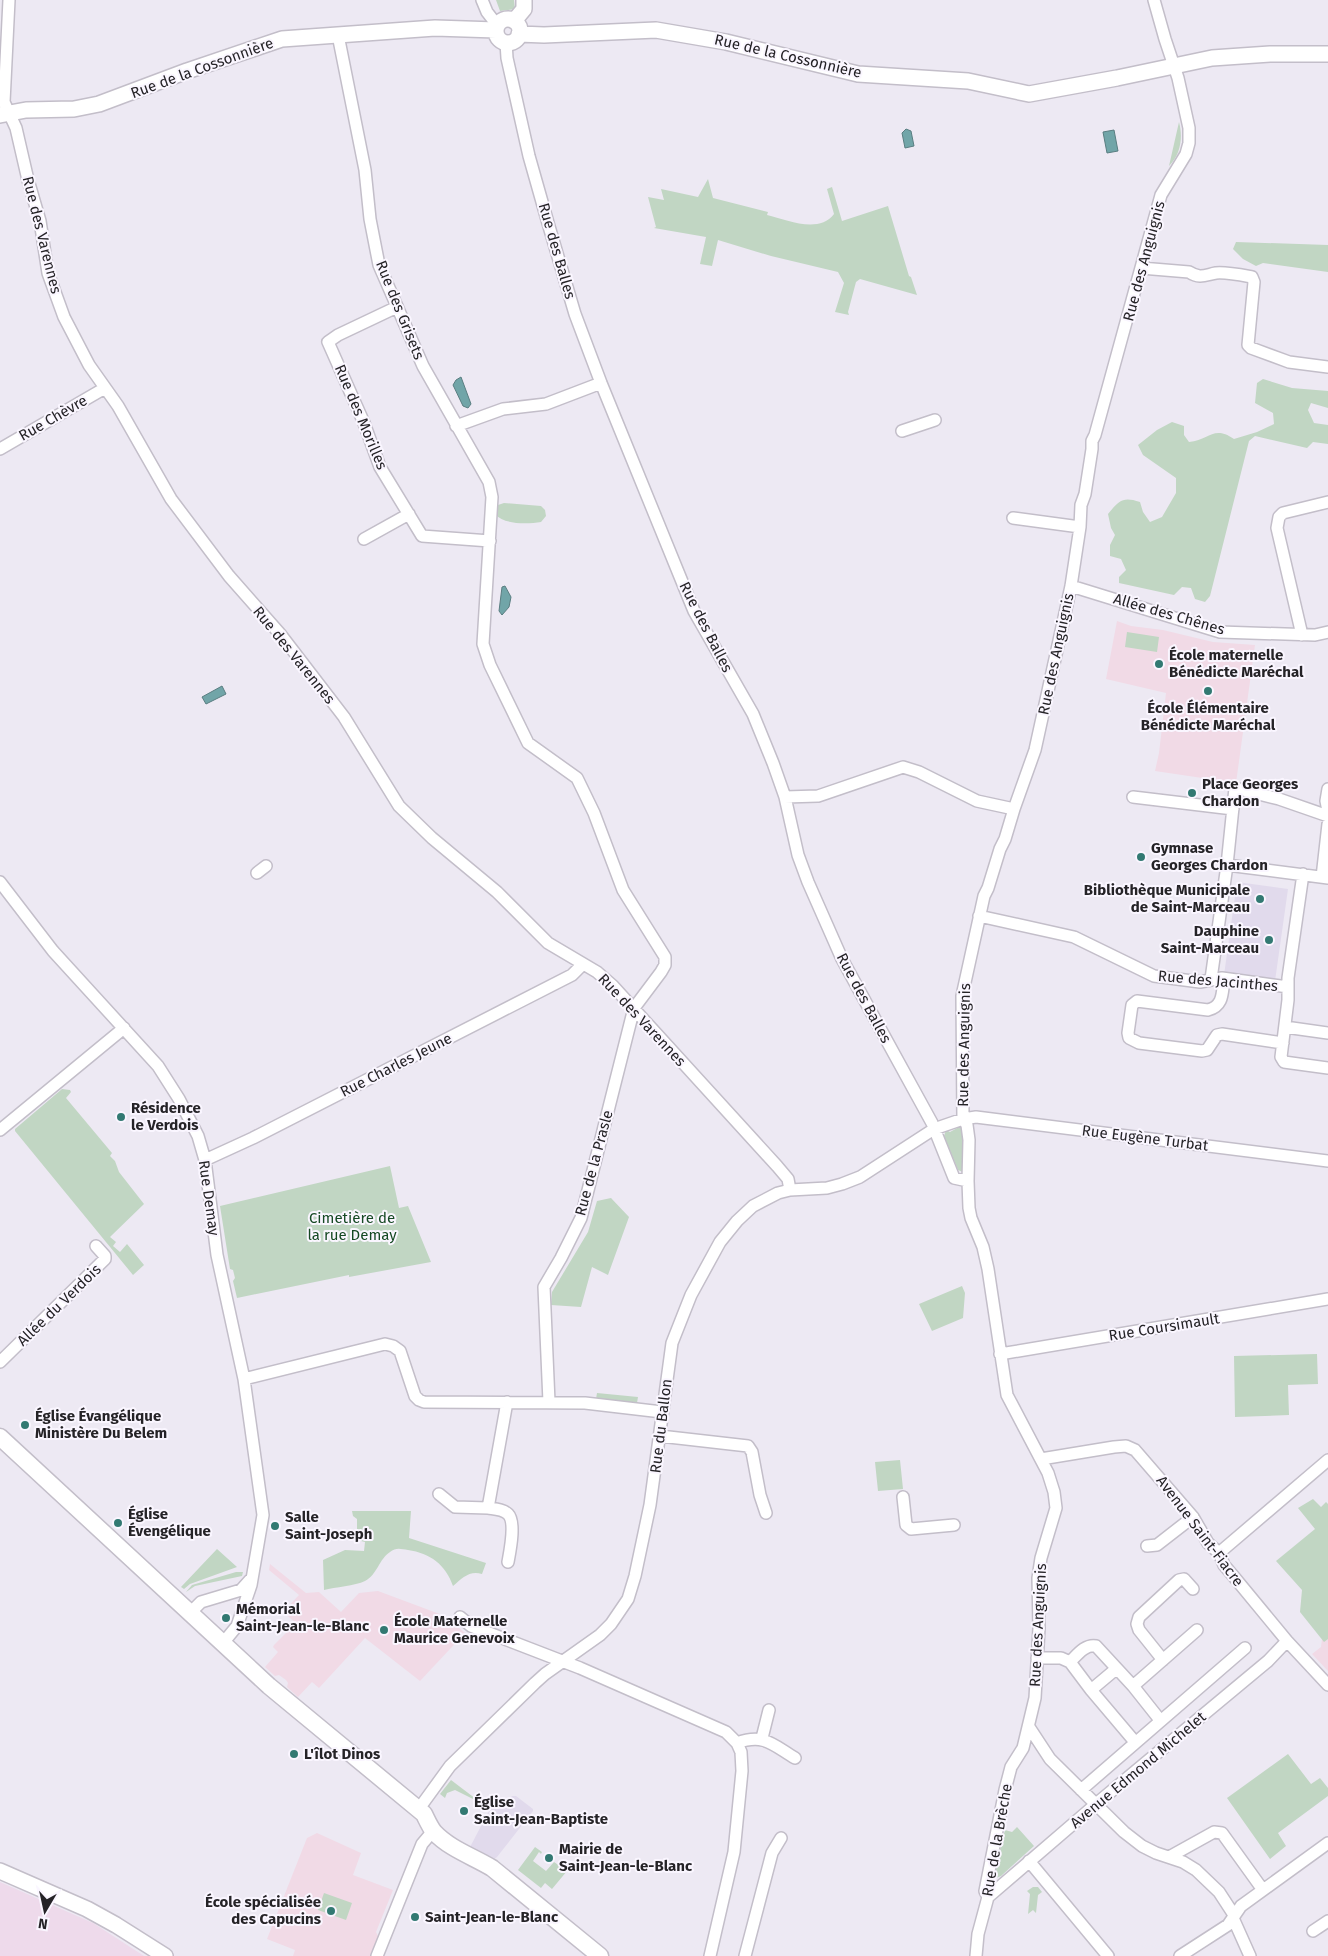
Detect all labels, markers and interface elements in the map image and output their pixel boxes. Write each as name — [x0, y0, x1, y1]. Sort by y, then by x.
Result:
street label: Rue de la Cossonnière — [713, 30, 863, 82]
street label: Rue de la Cossonnière — [128, 34, 276, 102]
street label: Rue des Varennes — [19, 174, 65, 296]
street label: Rue des Anguignis — [1119, 199, 1169, 323]
street label: Rue des Balles — [535, 201, 579, 301]
street label: Rue des Grisets — [372, 258, 428, 362]
street label: Rue des Morilles — [331, 362, 391, 472]
street label: Rue Chèvre — [16, 391, 90, 445]
street label: Rue des Balles — [675, 579, 737, 675]
street label: Allée des Chênes — [1111, 590, 1227, 638]
street label: Rue des Anguignis — [1034, 592, 1078, 716]
street label: Rue des Varennes — [249, 603, 339, 707]
place label: École maternelle Bénédicte Maréchal — [1169, 646, 1304, 681]
marker: École maternelle Bénédicte Maréchal — [1153, 658, 1165, 670]
marker: École Élémentaire Bénédicte Maréchal — [1202, 685, 1214, 697]
place label: École Élémentaire Bénédicte Maréchal — [1141, 699, 1276, 734]
place label: Place Georges Chardon — [1202, 775, 1298, 810]
marker: Place Georges Chardon — [1186, 787, 1198, 799]
place label: Gymnase Georges Chardon — [1151, 839, 1268, 874]
marker: Gymnase Georges Chardon — [1135, 851, 1147, 863]
place label: Bibliothèque Municipale de Saint-Marceau — [1084, 881, 1250, 916]
marker: Bibliothèque Municipale de Saint-Marceau — [1254, 893, 1266, 905]
place label: Dauphine Saint-Marceau — [1161, 922, 1259, 957]
marker: Dauphine Saint-Marceau — [1263, 934, 1275, 946]
street label: Rue des Balles — [833, 950, 895, 1046]
street label: Rue des Jacinthes — [1157, 967, 1279, 995]
street label: Rue des Varennes — [594, 970, 690, 1070]
street label: Rue des Anguignis — [954, 983, 974, 1107]
street label: Rue Charles Jeune — [337, 1029, 455, 1101]
place label: Résidence le Verdois — [131, 1099, 201, 1134]
street label: Rue de la Prasle — [571, 1108, 617, 1218]
marker: Résidence le Verdois — [115, 1111, 127, 1123]
street label: Rue Eugène Turbat — [1081, 1121, 1210, 1155]
street label: Rue Demay — [195, 1159, 223, 1237]
park label: Cimetière de la rue Demay — [307, 1209, 397, 1244]
street label: Allée du Verdois — [13, 1260, 105, 1350]
street label: Rue Coursimault — [1107, 1309, 1221, 1345]
street label: Rue du Ballon — [646, 1378, 676, 1474]
place label: Église Évangélique Ministère Du Belem — [35, 1407, 167, 1442]
marker: Église Évangélique Ministère Du Belem — [19, 1419, 31, 1431]
street label: Avenue Saint-Fiacre — [1153, 1472, 1247, 1590]
place label: Église Évengélique — [128, 1505, 211, 1540]
place label: Salle Saint-Joseph — [285, 1508, 372, 1543]
marker: Église Évengélique — [112, 1517, 124, 1529]
marker: Salle Saint-Joseph — [269, 1520, 281, 1532]
street label: Rue des Anguignis — [1026, 1563, 1050, 1687]
place label: Mémorial Saint-Jean-le-Blanc — [236, 1600, 370, 1635]
marker: Mémorial Saint-Jean-le-Blanc — [220, 1612, 232, 1624]
place label: École Maternelle Maurice Genevoix — [394, 1612, 515, 1647]
marker: École Maternelle Maurice Genevoix — [378, 1624, 390, 1636]
street label: Avenue Edmond Michelet — [1066, 1708, 1210, 1832]
place label: L'îlot Dinos — [304, 1745, 380, 1763]
marker: L'îlot Dinos — [288, 1748, 300, 1760]
street label: Rue de la Brèche — [978, 1782, 1016, 1898]
place label: Église Saint-Jean-Baptiste — [474, 1793, 608, 1828]
marker: Église Saint-Jean-Baptiste — [458, 1805, 470, 1817]
place label: Mairie de Saint-Jean-le-Blanc — [559, 1840, 693, 1875]
marker: Mairie de Saint-Jean-le-Blanc — [543, 1852, 555, 1864]
north arrow — [20, 1886, 70, 1936]
place label: École spécialisée des Capucins — [205, 1893, 321, 1928]
marker: École spécialisée des Capucins — [325, 1905, 337, 1917]
place label: Saint-Jean-le-Blanc — [425, 1908, 559, 1926]
marker: Saint-Jean-le-Blanc — [409, 1911, 421, 1923]
text: N — [37, 1914, 49, 1932]

